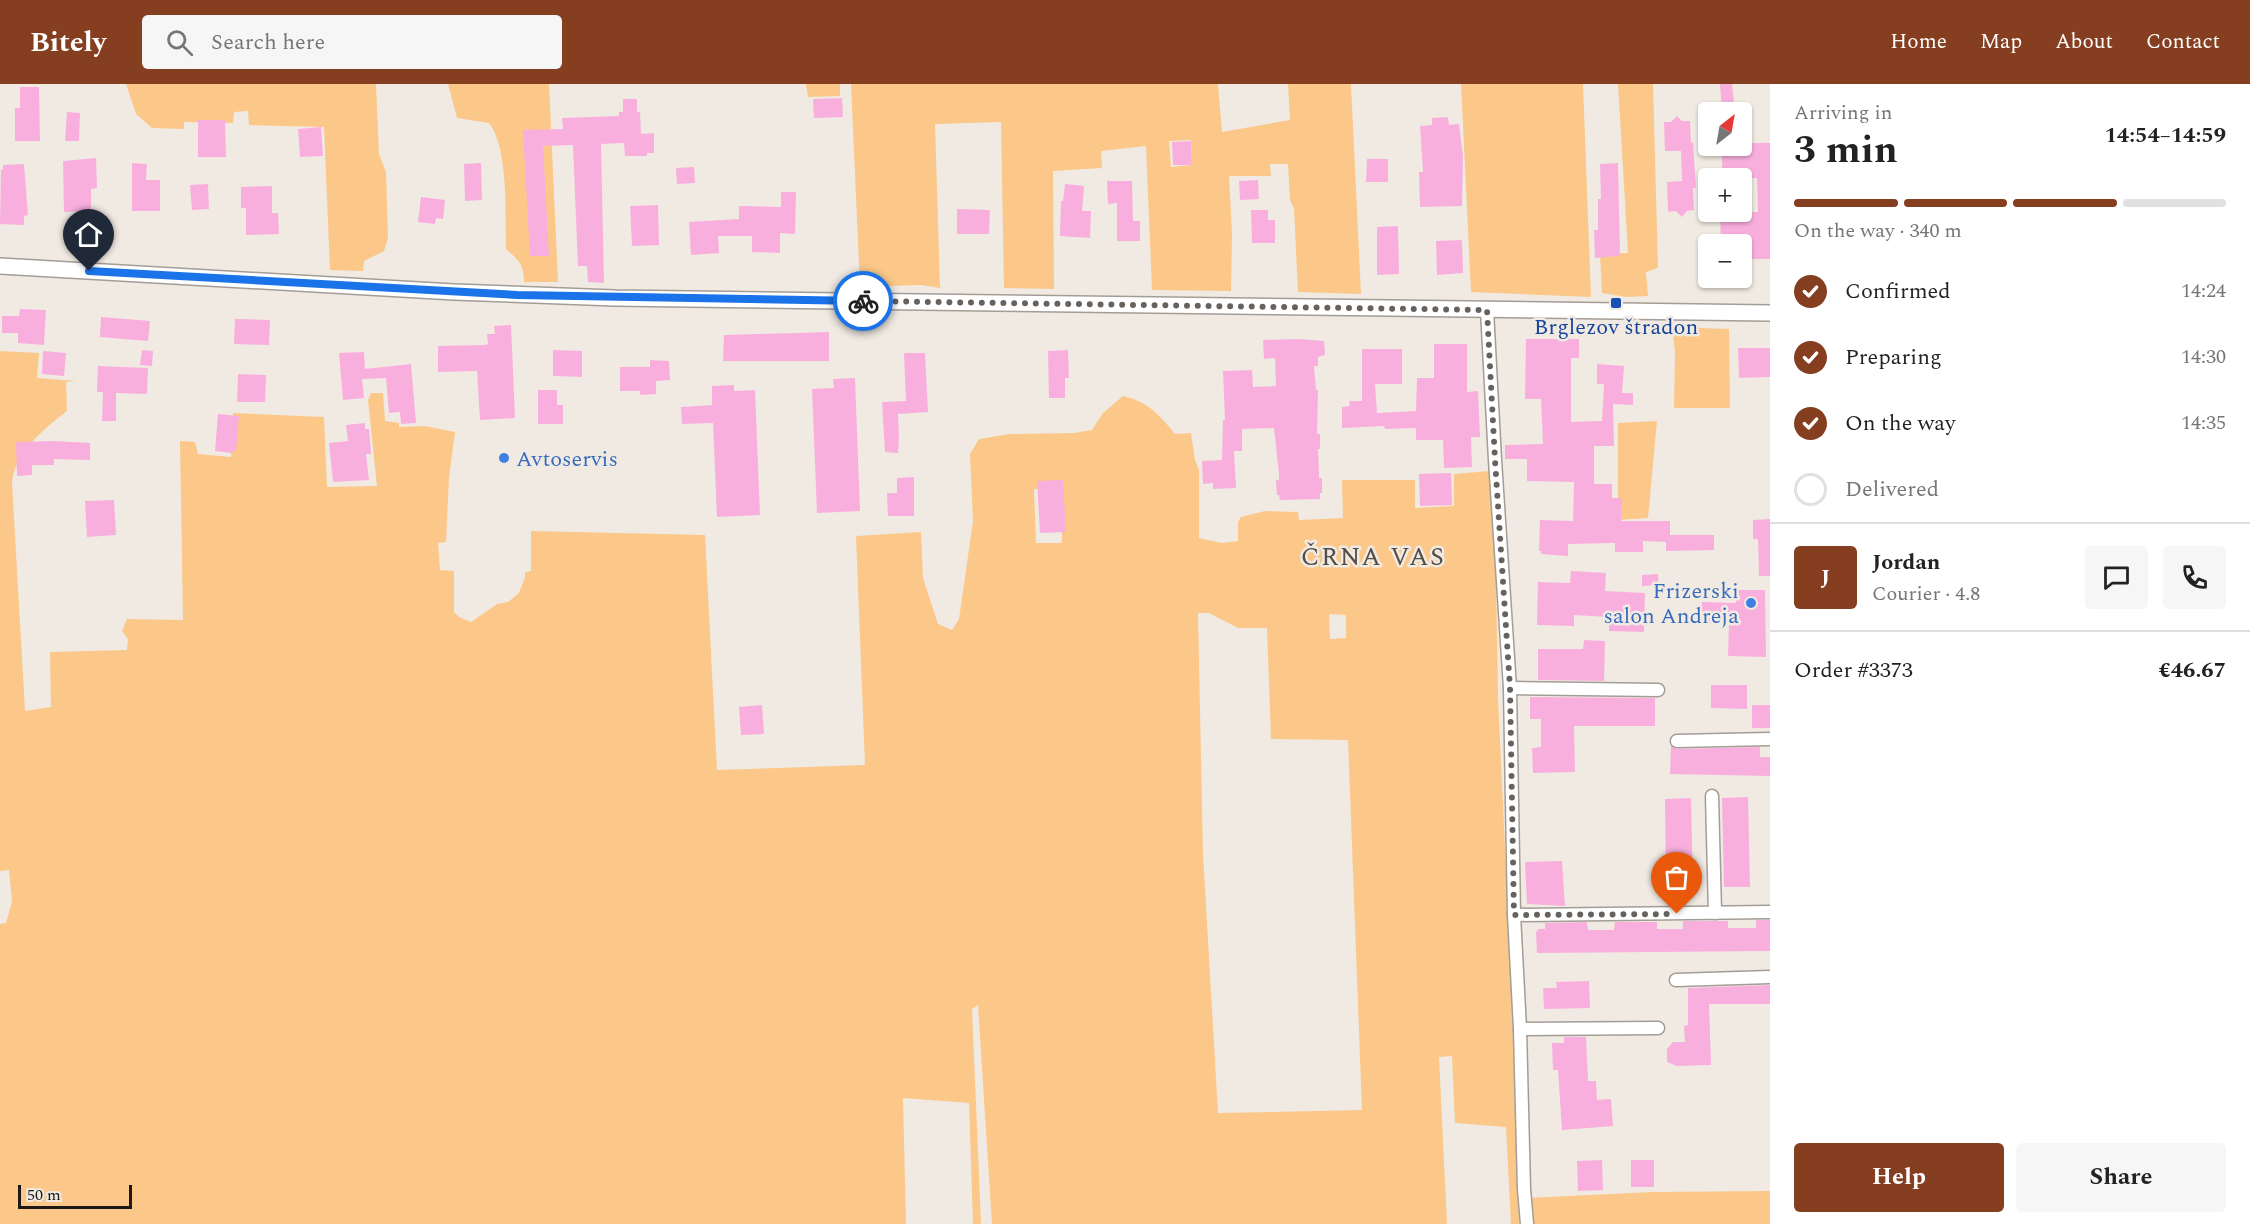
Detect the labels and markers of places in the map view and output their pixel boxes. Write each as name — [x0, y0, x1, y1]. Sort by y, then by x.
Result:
pin — [63, 209, 114, 271]
marker: Brglezov štradon — [1609, 296, 1623, 310]
place label: Brglezov štradon — [1534, 311, 1698, 344]
place label: Avtoservis — [516, 443, 618, 476]
marker: Avtoservis — [497, 451, 511, 465]
place label: Frizerski salon Andreja — [1604, 575, 1739, 633]
marker: Frizerski salon Andreja — [1744, 596, 1758, 610]
pin — [1651, 852, 1702, 914]

